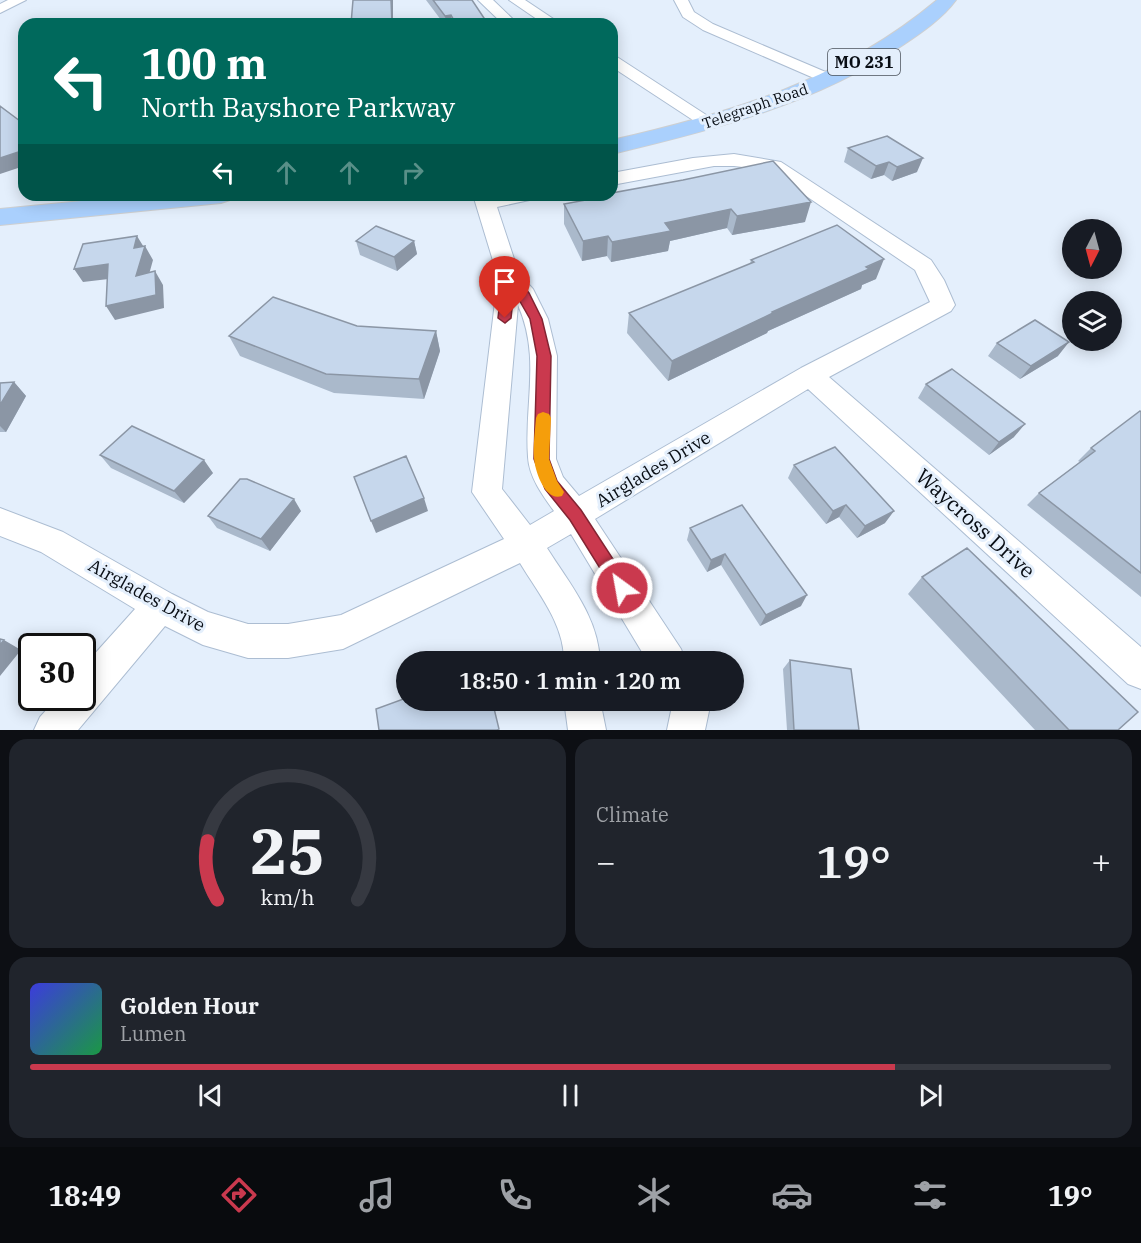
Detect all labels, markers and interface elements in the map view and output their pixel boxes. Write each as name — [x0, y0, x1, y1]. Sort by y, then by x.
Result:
text: 100 m — [141, 36, 267, 91]
icon: left — [42, 42, 120, 120]
road number: MO 231 — [828, 49, 900, 75]
street label: Telegraph Road — [700, 79, 810, 133]
text: North Bayshore Parkway — [141, 89, 455, 124]
icon: left — [207, 156, 240, 189]
icon: ahead — [270, 156, 303, 189]
icon: ahead — [333, 156, 366, 189]
icon: right — [396, 156, 429, 189]
north arrow — [1062, 219, 1122, 279]
map controls — [1062, 219, 1122, 351]
pin — [479, 256, 530, 318]
icon: arrive — [488, 265, 521, 298]
button: layers — [1062, 291, 1122, 351]
street label: Airglades Drive — [591, 426, 715, 512]
street label: Waycross Drive — [910, 462, 1042, 584]
street label: Airglades Drive — [85, 553, 209, 637]
position arrow — [590, 556, 654, 620]
speed limit sign: 30 — [18, 633, 96, 711]
text: 18:50 · 1 min · 120 m — [459, 666, 681, 695]
text: Climate — [596, 801, 669, 828]
text: 25 — [250, 810, 325, 891]
text: 19° — [816, 832, 891, 890]
text: − — [596, 840, 616, 883]
text: + — [1091, 840, 1111, 883]
text: km/h — [260, 884, 315, 912]
text: Golden Hour — [120, 991, 259, 1020]
text: Lumen — [120, 1020, 187, 1047]
icon: previous — [194, 1079, 227, 1112]
icon: pause — [554, 1079, 587, 1112]
icon: next — [914, 1079, 947, 1112]
icon: directions — [218, 1174, 260, 1216]
icon: music — [356, 1174, 398, 1216]
icon: phone — [494, 1174, 536, 1216]
icon: climate — [633, 1174, 675, 1216]
icon: car — [771, 1174, 813, 1216]
icon: filters — [909, 1174, 951, 1216]
text: 18:49 — [48, 1178, 121, 1213]
text: 19° — [1048, 1178, 1093, 1213]

